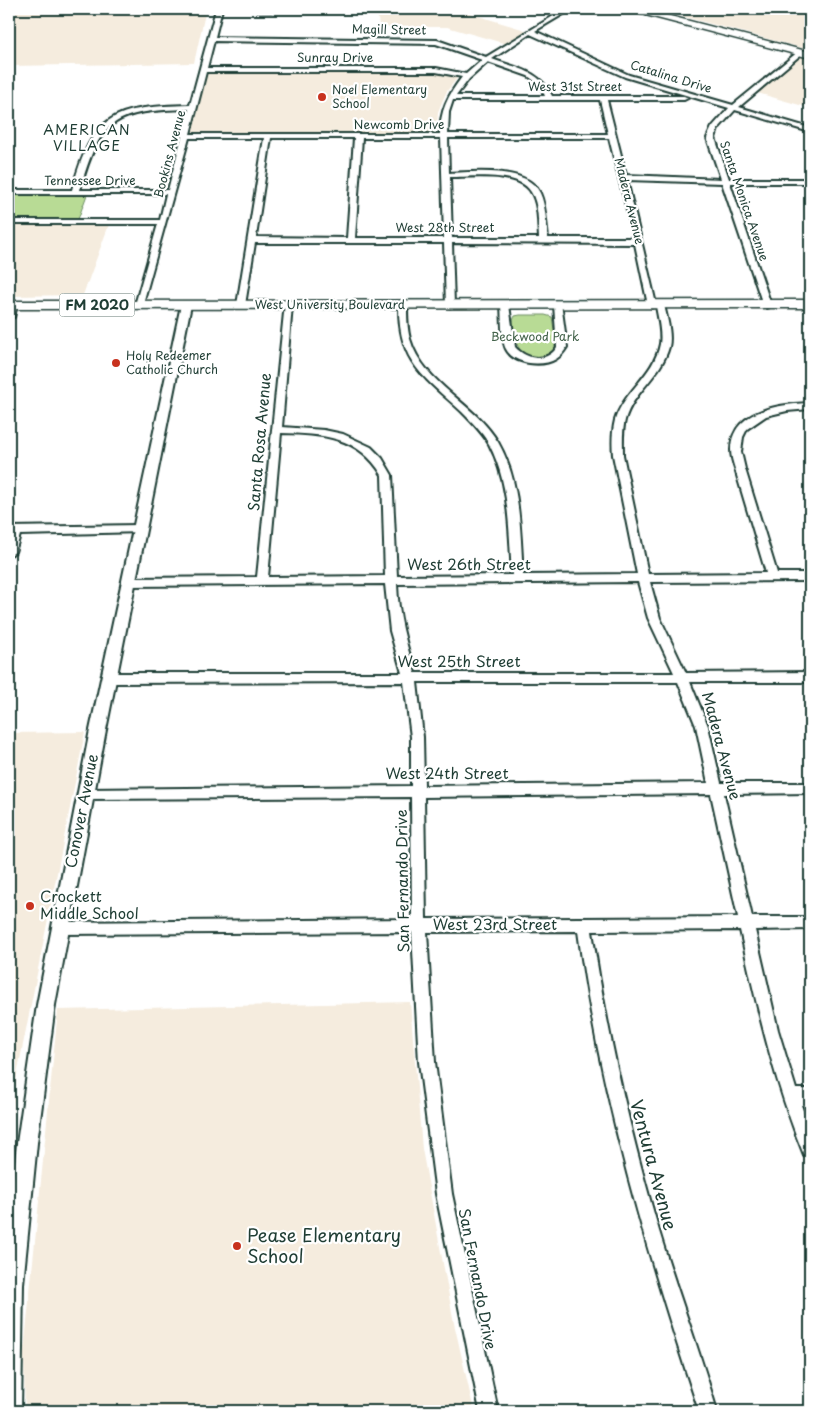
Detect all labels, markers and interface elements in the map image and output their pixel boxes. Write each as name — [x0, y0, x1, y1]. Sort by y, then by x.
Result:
street label: Magill Street — [352, 19, 427, 39]
street label: Sunray Drive — [297, 48, 374, 66]
street label: Catalina Drive — [628, 55, 714, 97]
street label: West 31st Street — [528, 77, 623, 95]
place label: Noel Elementary School — [332, 80, 427, 112]
marker: Noel Elementary School — [316, 91, 328, 103]
street label: Bookins Avenue — [149, 107, 190, 200]
street label: Newcomb Drive — [354, 115, 444, 133]
district label: AMERICAN VILLAGE — [43, 119, 131, 156]
street label: Santa Monica Avenue — [716, 138, 774, 264]
street label: Madera Avenue — [611, 156, 650, 246]
street label: Tennessee Drive — [44, 171, 136, 189]
street label: West 28th Street — [395, 218, 495, 236]
road number: FM 2020 — [59, 294, 134, 316]
street label: West University Boulevard — [255, 295, 406, 313]
park label: Beckwood Park — [491, 327, 579, 345]
place label: Holy Redeemer Catholic Church — [126, 346, 218, 378]
marker: Holy Redeemer Catholic Church — [110, 357, 122, 369]
street label: Santa Rosa Avenue — [241, 372, 276, 512]
street label: West 26th Street — [407, 552, 531, 575]
street label: West 25th Street — [397, 649, 521, 672]
street label: Madera Avenue — [697, 689, 748, 802]
street label: Conover Avenue — [58, 752, 103, 870]
street label: West 24th Street — [385, 761, 509, 784]
street label: San Fernando Drive — [389, 809, 414, 953]
place label: Crockett Middle School — [40, 884, 139, 924]
marker: Crockett Middle School — [24, 900, 36, 912]
street label: West 23rd Street — [433, 912, 557, 935]
street label: Ventura Avenue — [624, 1096, 685, 1233]
street label: San Fernando Drive — [454, 1206, 503, 1351]
place label: Pease Elementary School — [247, 1221, 401, 1269]
marker: Pease Elementary School — [231, 1240, 243, 1252]

